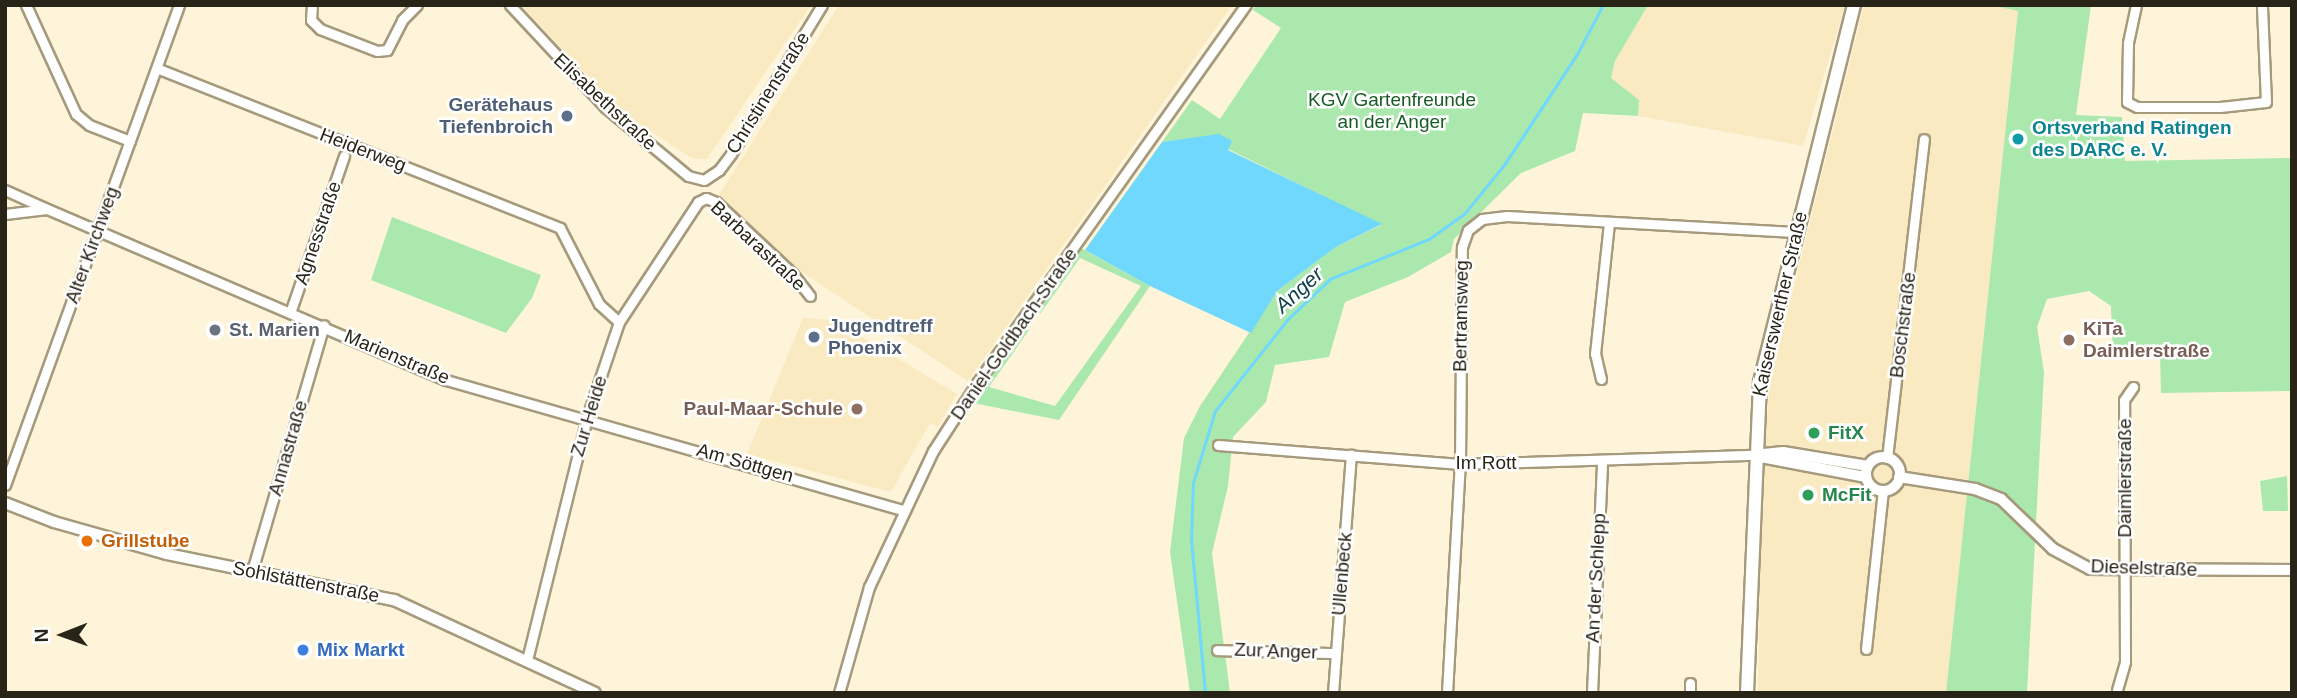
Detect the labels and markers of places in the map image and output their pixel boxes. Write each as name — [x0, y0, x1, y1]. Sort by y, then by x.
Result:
place label: Gerätehaus Tiefenbroich — [439, 94, 553, 138]
marker: Gerätehaus Tiefenbroich — [559, 108, 575, 124]
place label: Ortsverband Ratingen des DARC e. V. — [2032, 117, 2232, 161]
marker: Ortsverband Ratingen des DARC e. V. — [2010, 131, 2026, 147]
place label: Jugendtreff Phoenix — [828, 315, 932, 359]
place label: KiTa Daimlerstraße — [2083, 318, 2210, 362]
place label: St. Marien — [229, 319, 320, 341]
marker: St. Marien — [207, 322, 223, 338]
marker: Jugendtreff Phoenix — [806, 329, 822, 345]
marker: KiTa Daimlerstraße — [2061, 332, 2077, 348]
place label: Paul-Maar-Schule — [684, 398, 843, 420]
marker: Paul-Maar-Schule — [849, 401, 865, 417]
place label: FitX — [1828, 422, 1864, 444]
marker: FitX — [1806, 425, 1822, 441]
place label: McFit — [1822, 484, 1872, 506]
marker: McFit — [1800, 487, 1816, 503]
place label: Grillstube — [101, 530, 190, 552]
marker: Grillstube — [79, 533, 95, 549]
place label: Mix Markt — [317, 639, 405, 661]
marker: Mix Markt — [295, 642, 311, 658]

